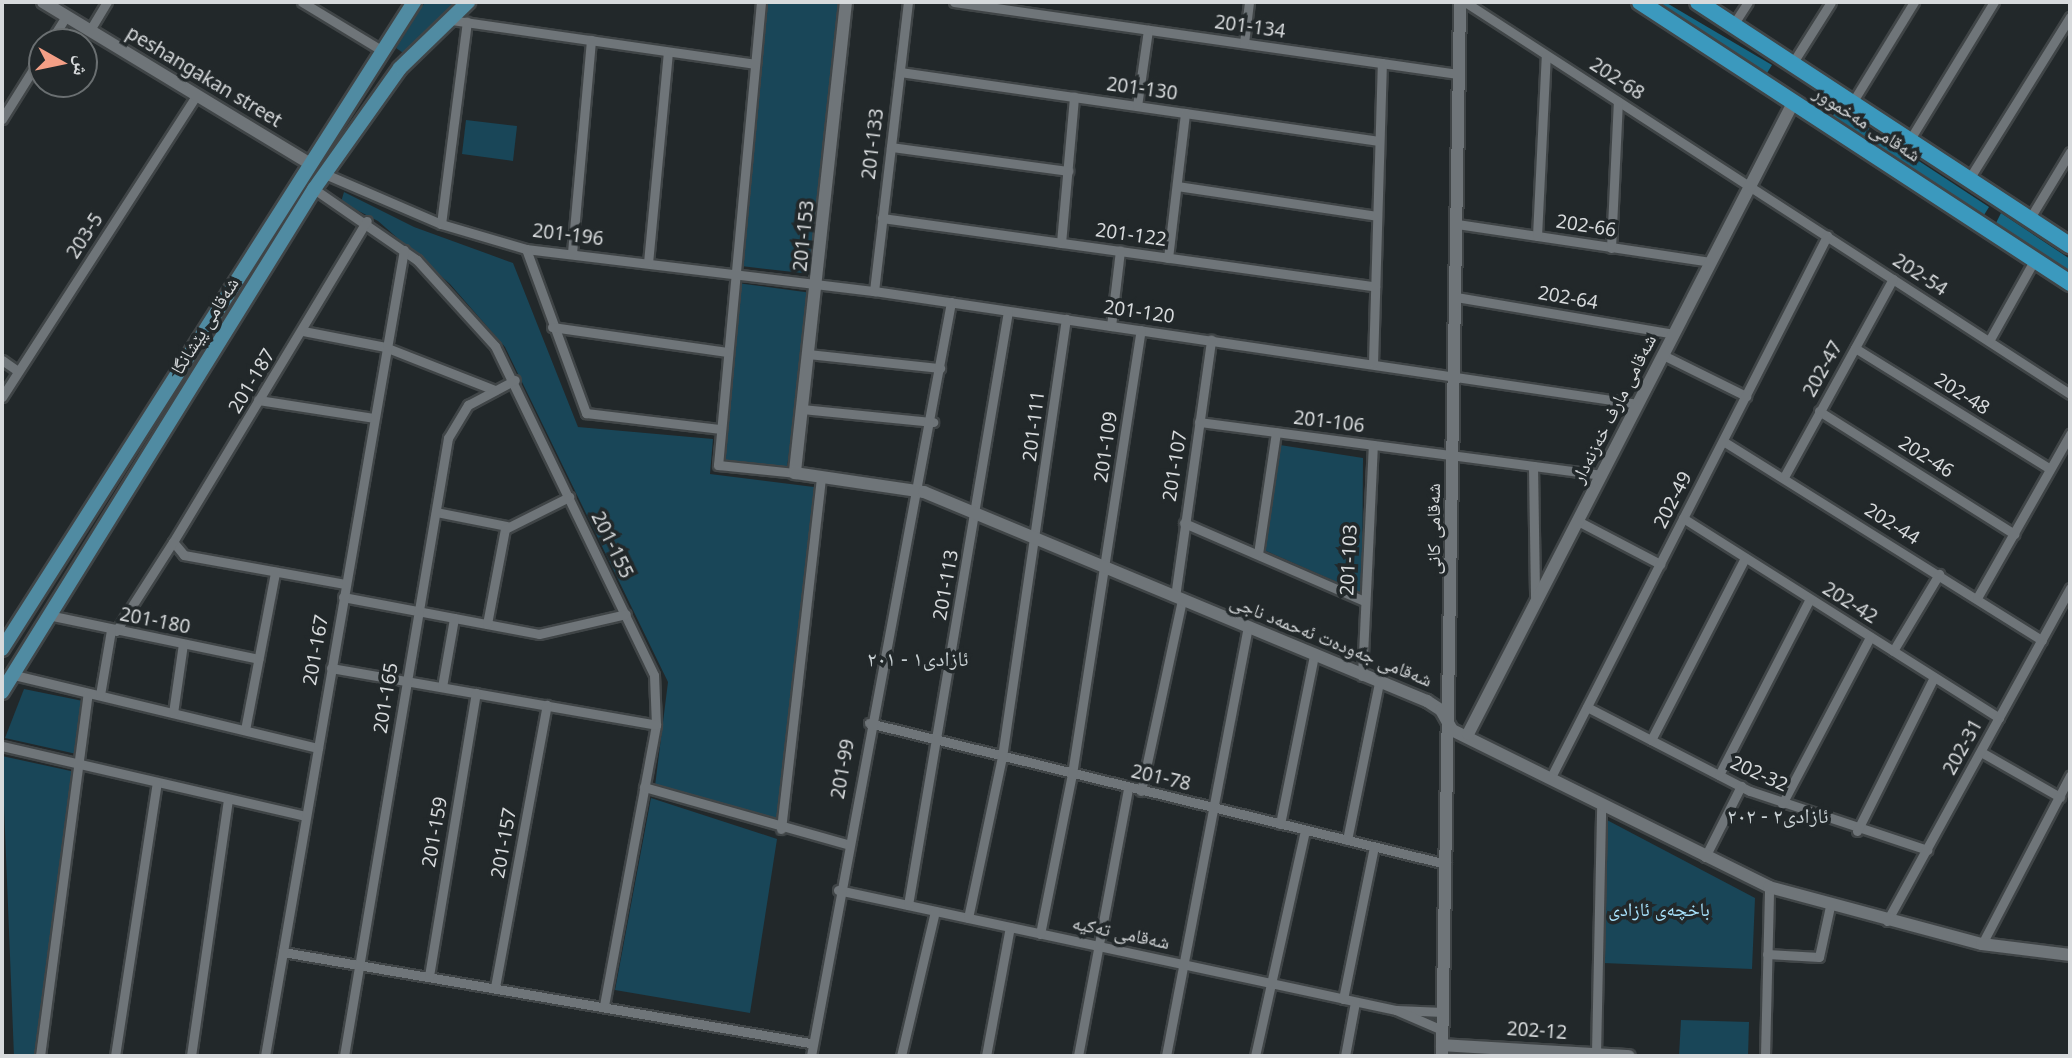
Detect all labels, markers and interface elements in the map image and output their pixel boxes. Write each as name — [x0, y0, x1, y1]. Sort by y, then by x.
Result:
street label: 201-134 — [1213, 11, 1287, 43]
street label: peshangakan street — [122, 22, 286, 132]
north arrow — [28, 28, 98, 98]
street label: 202-68 — [1585, 53, 1649, 105]
text: ش — [67, 54, 96, 78]
street label: 201-130 — [1105, 73, 1179, 105]
street label: شەقامی مەخموور — [1809, 81, 1925, 167]
street label: 201-133 — [857, 107, 889, 181]
street label: 201-153 — [789, 199, 819, 273]
street label: 203-5 — [62, 209, 108, 263]
street label: 202-66 — [1554, 210, 1618, 242]
street label: 201-196 — [531, 219, 605, 251]
street label: 201-122 — [1094, 219, 1168, 251]
street label: 202-54 — [1888, 249, 1952, 301]
street label: شەقامی پێشانگا — [166, 273, 244, 379]
street label: 202-64 — [1536, 282, 1600, 314]
street label: 201-120 — [1102, 296, 1176, 328]
street label: شەقامی مارف خەزنەدار — [1567, 331, 1661, 487]
street label: 202-47 — [1798, 337, 1848, 401]
street label: 201-187 — [224, 345, 280, 417]
street label: 202-48 — [1930, 368, 1994, 420]
street label: 201-111 — [1018, 389, 1050, 463]
street label: 201-106 — [1292, 406, 1366, 438]
street label: 201-109 — [1090, 410, 1122, 484]
street label: 201-107 — [1158, 429, 1192, 503]
street label: 202-46 — [1894, 431, 1958, 483]
street label: 202-49 — [1649, 468, 1697, 532]
street label: شەقامی کانی — [1423, 483, 1445, 575]
street label: 202-44 — [1860, 498, 1924, 550]
street label: 201-155 — [586, 508, 638, 582]
street label: 201-103 — [1336, 524, 1362, 596]
street label: 201-113 — [929, 548, 963, 622]
street label: 202-42 — [1818, 577, 1882, 629]
street label: شەقامی جەودەت ئەحمەد ناجی — [1227, 590, 1435, 692]
street label: 201-180 — [118, 603, 192, 639]
street label: 201-167 — [299, 613, 333, 687]
district label: ئازادی١ - ٢٠١ — [867, 645, 969, 671]
street label: 201-165 — [369, 661, 403, 735]
street label: 202-31 — [1938, 715, 1988, 779]
street label: 201-99 — [827, 737, 859, 801]
street label: 202-32 — [1727, 751, 1791, 797]
street label: 201-78 — [1129, 760, 1193, 796]
street label: 201-159 — [418, 795, 452, 869]
district label: ئازادی٢ - ٢٠٢ — [1727, 802, 1829, 828]
street label: 201-157 — [487, 806, 521, 880]
park label: باخچەی ئازادی — [1608, 899, 1710, 921]
street label: شەقامی تەکیە — [1070, 912, 1172, 954]
street label: 202-12 — [1506, 1018, 1568, 1044]

